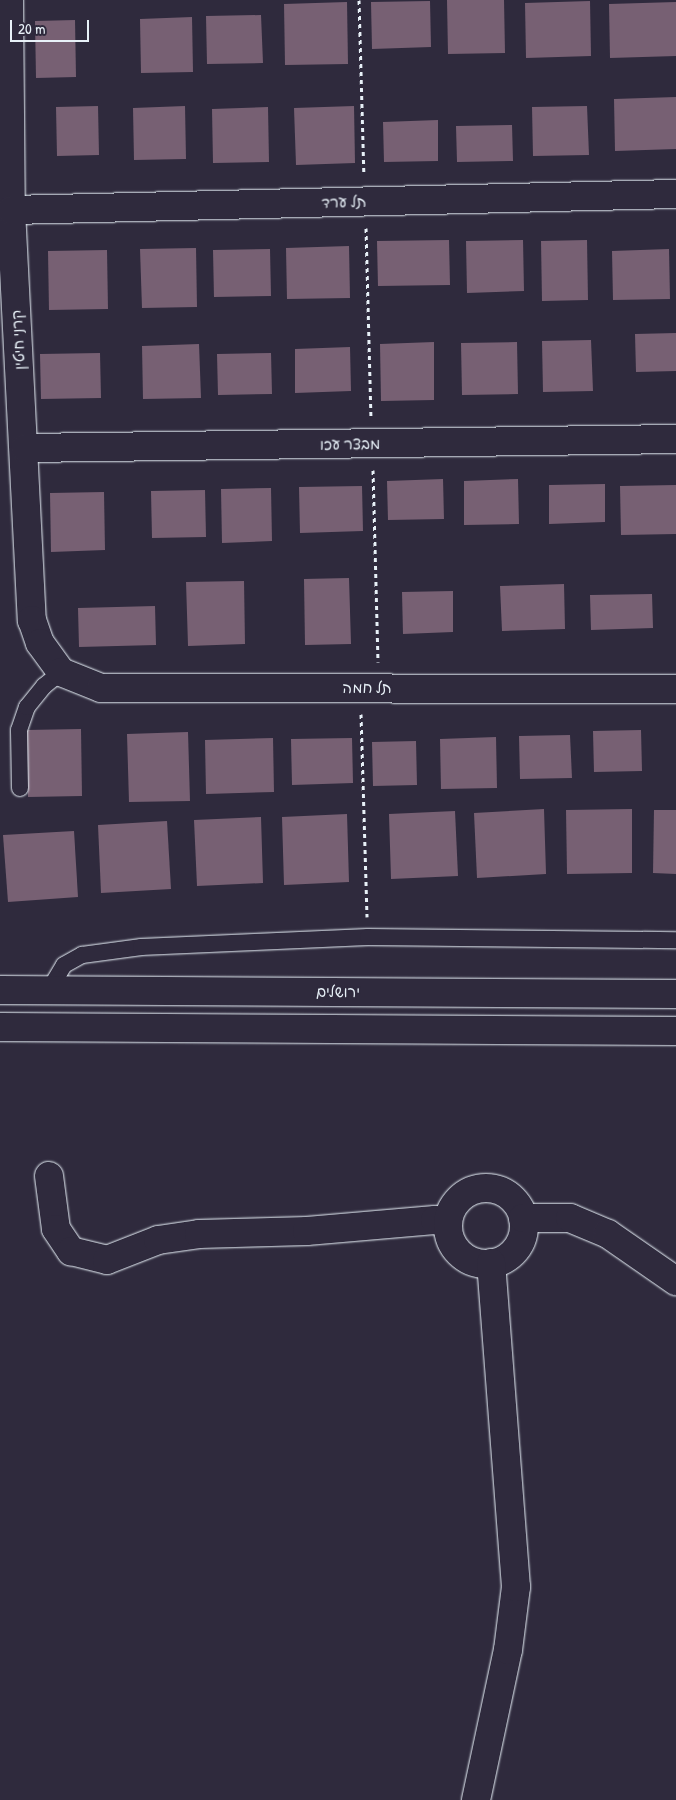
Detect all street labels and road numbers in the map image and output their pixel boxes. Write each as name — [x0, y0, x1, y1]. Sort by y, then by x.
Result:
street label: תל ערד — [321, 193, 367, 211]
street label: קרני חיטין — [7, 310, 29, 370]
street label: מבצר עכו — [320, 434, 380, 454]
street label: תל חמה — [342, 679, 392, 697]
street label: ירושלים — [316, 983, 360, 1001]

